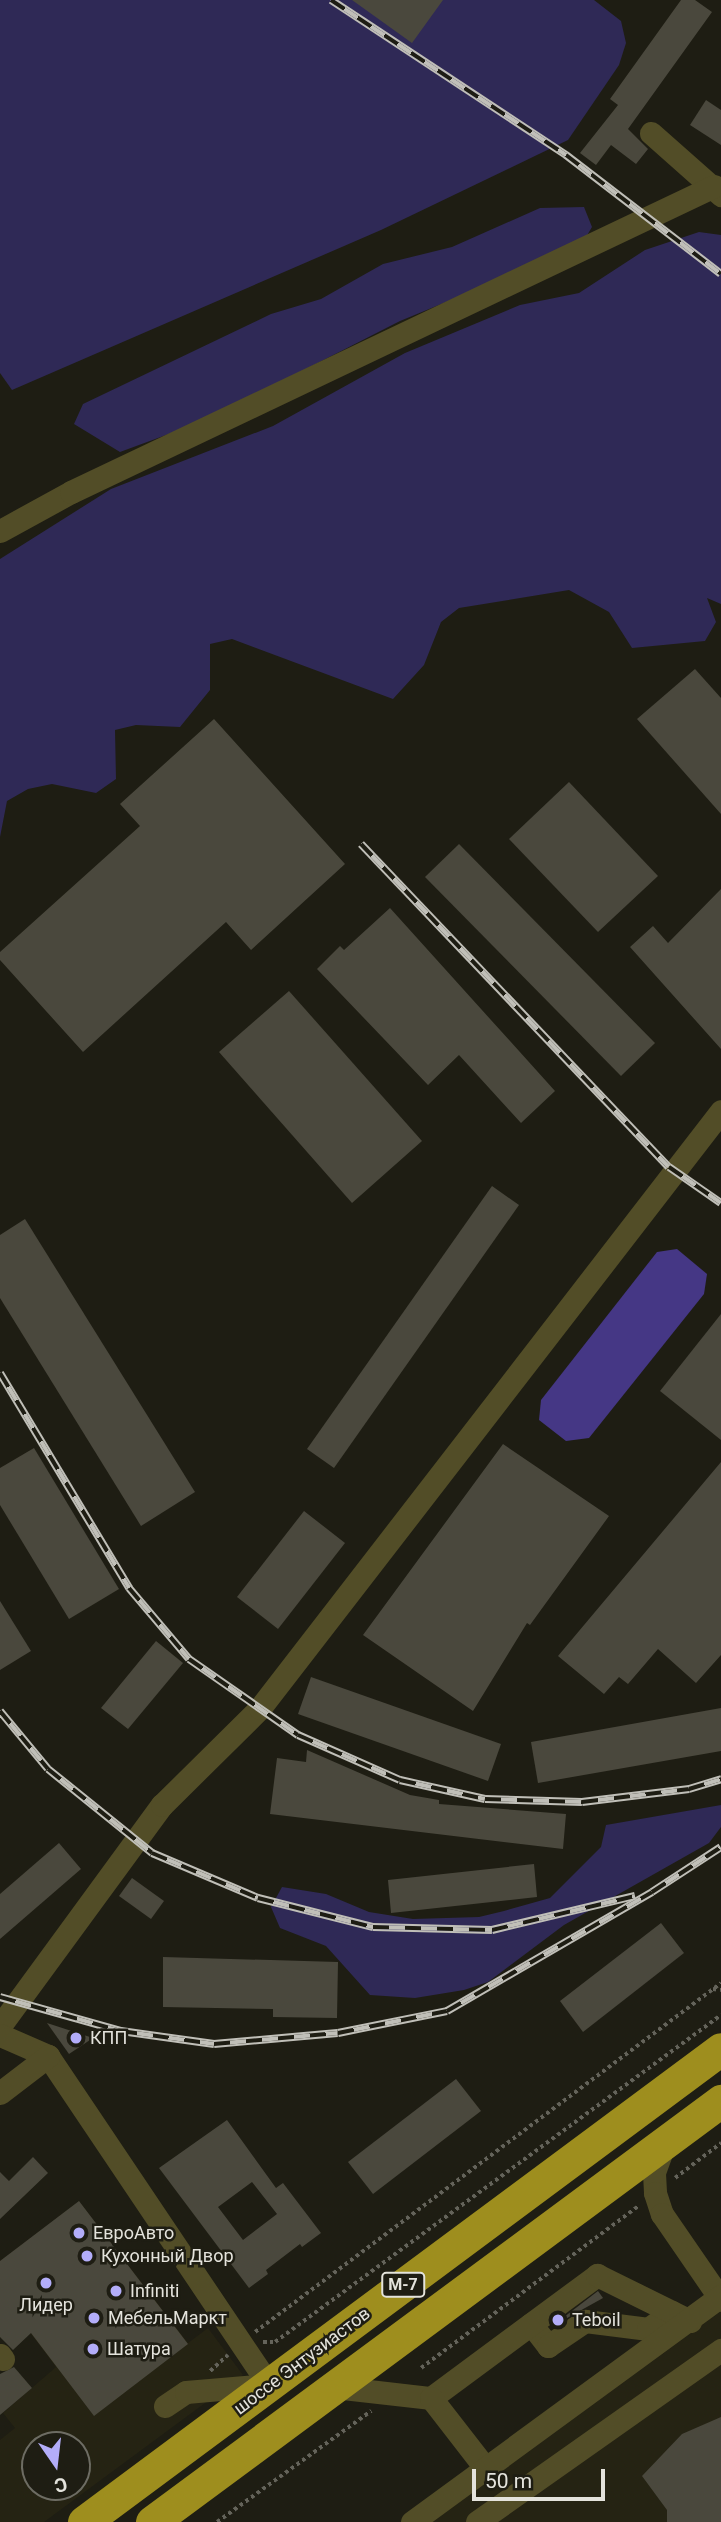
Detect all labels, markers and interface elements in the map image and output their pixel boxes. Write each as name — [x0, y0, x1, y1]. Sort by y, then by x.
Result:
place label: КПП — [90, 2027, 127, 2049]
marker: КПП — [68, 2030, 84, 2046]
place label: ЕвроАвто — [93, 2222, 174, 2244]
marker: ЕвроАвто — [71, 2225, 87, 2241]
place label: Кухонный Двор — [101, 2245, 234, 2267]
marker: Кухонный Двор — [79, 2248, 95, 2264]
road number: М-7 — [380, 2272, 426, 2298]
marker: Лидер — [38, 2275, 54, 2291]
place label: Infiniti — [130, 2280, 179, 2302]
marker: Infiniti — [108, 2283, 124, 2299]
place label: Лидер — [19, 2294, 73, 2316]
street label: шоссе Энтузиастов — [230, 2303, 374, 2419]
place label: МебельМаркт — [108, 2307, 227, 2329]
place label: Teboil — [572, 2309, 621, 2331]
marker: МебельМаркт — [86, 2310, 102, 2326]
marker: Teboil — [550, 2312, 566, 2328]
place label: Шатура — [107, 2338, 171, 2360]
marker: Шатура — [85, 2341, 101, 2357]
north arrow — [21, 2431, 91, 2501]
scale bar — [476, 2456, 609, 2500]
text: 50 m — [485, 2469, 532, 2493]
text: С — [52, 2472, 70, 2498]

